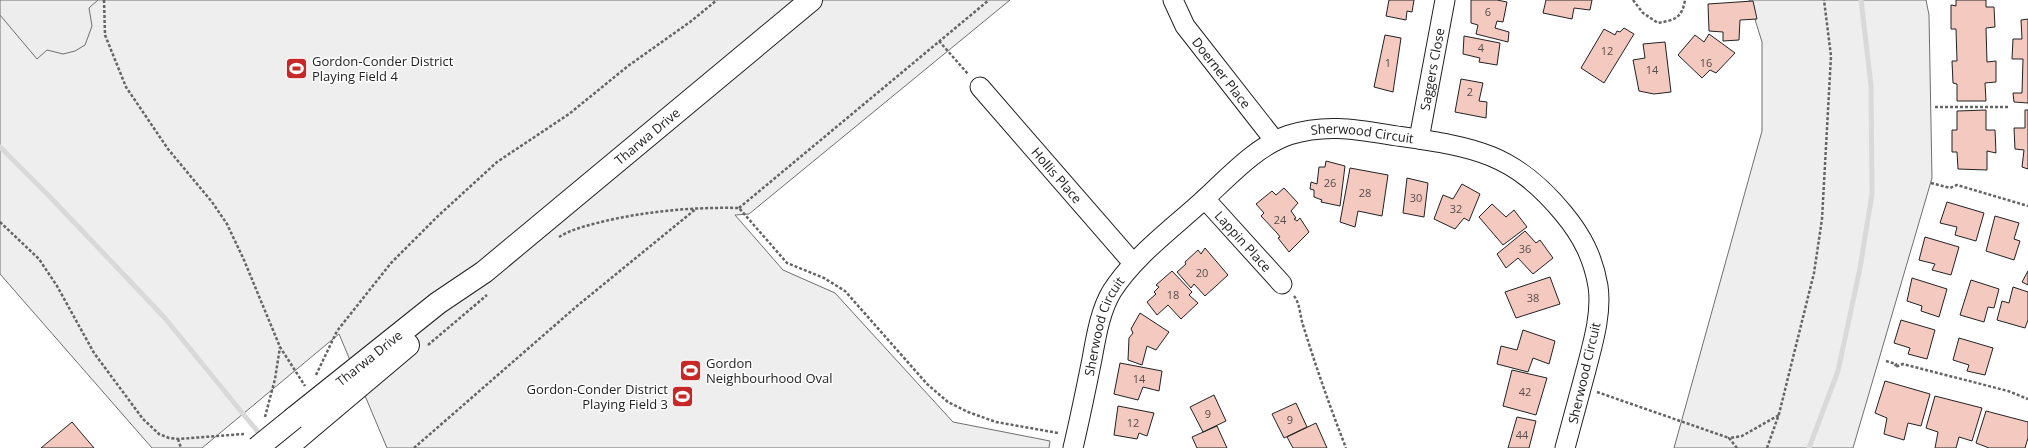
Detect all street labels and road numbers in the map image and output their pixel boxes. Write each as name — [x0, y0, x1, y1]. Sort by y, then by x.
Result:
street label: Saggers Close — [1416, 26, 1449, 112]
street label: Doerner Place — [1188, 33, 1255, 112]
street label: Tharwa Drive — [611, 104, 684, 169]
street label: Sherwood Circuit — [1310, 119, 1415, 147]
street label: Hollis Place — [1027, 143, 1086, 207]
street label: Lappin Place — [1211, 207, 1276, 276]
street label: Sherwood Circuit — [1080, 273, 1128, 377]
street label: Sherwood Circuit — [1564, 320, 1605, 426]
street label: Tharwa Drive — [332, 326, 406, 390]

